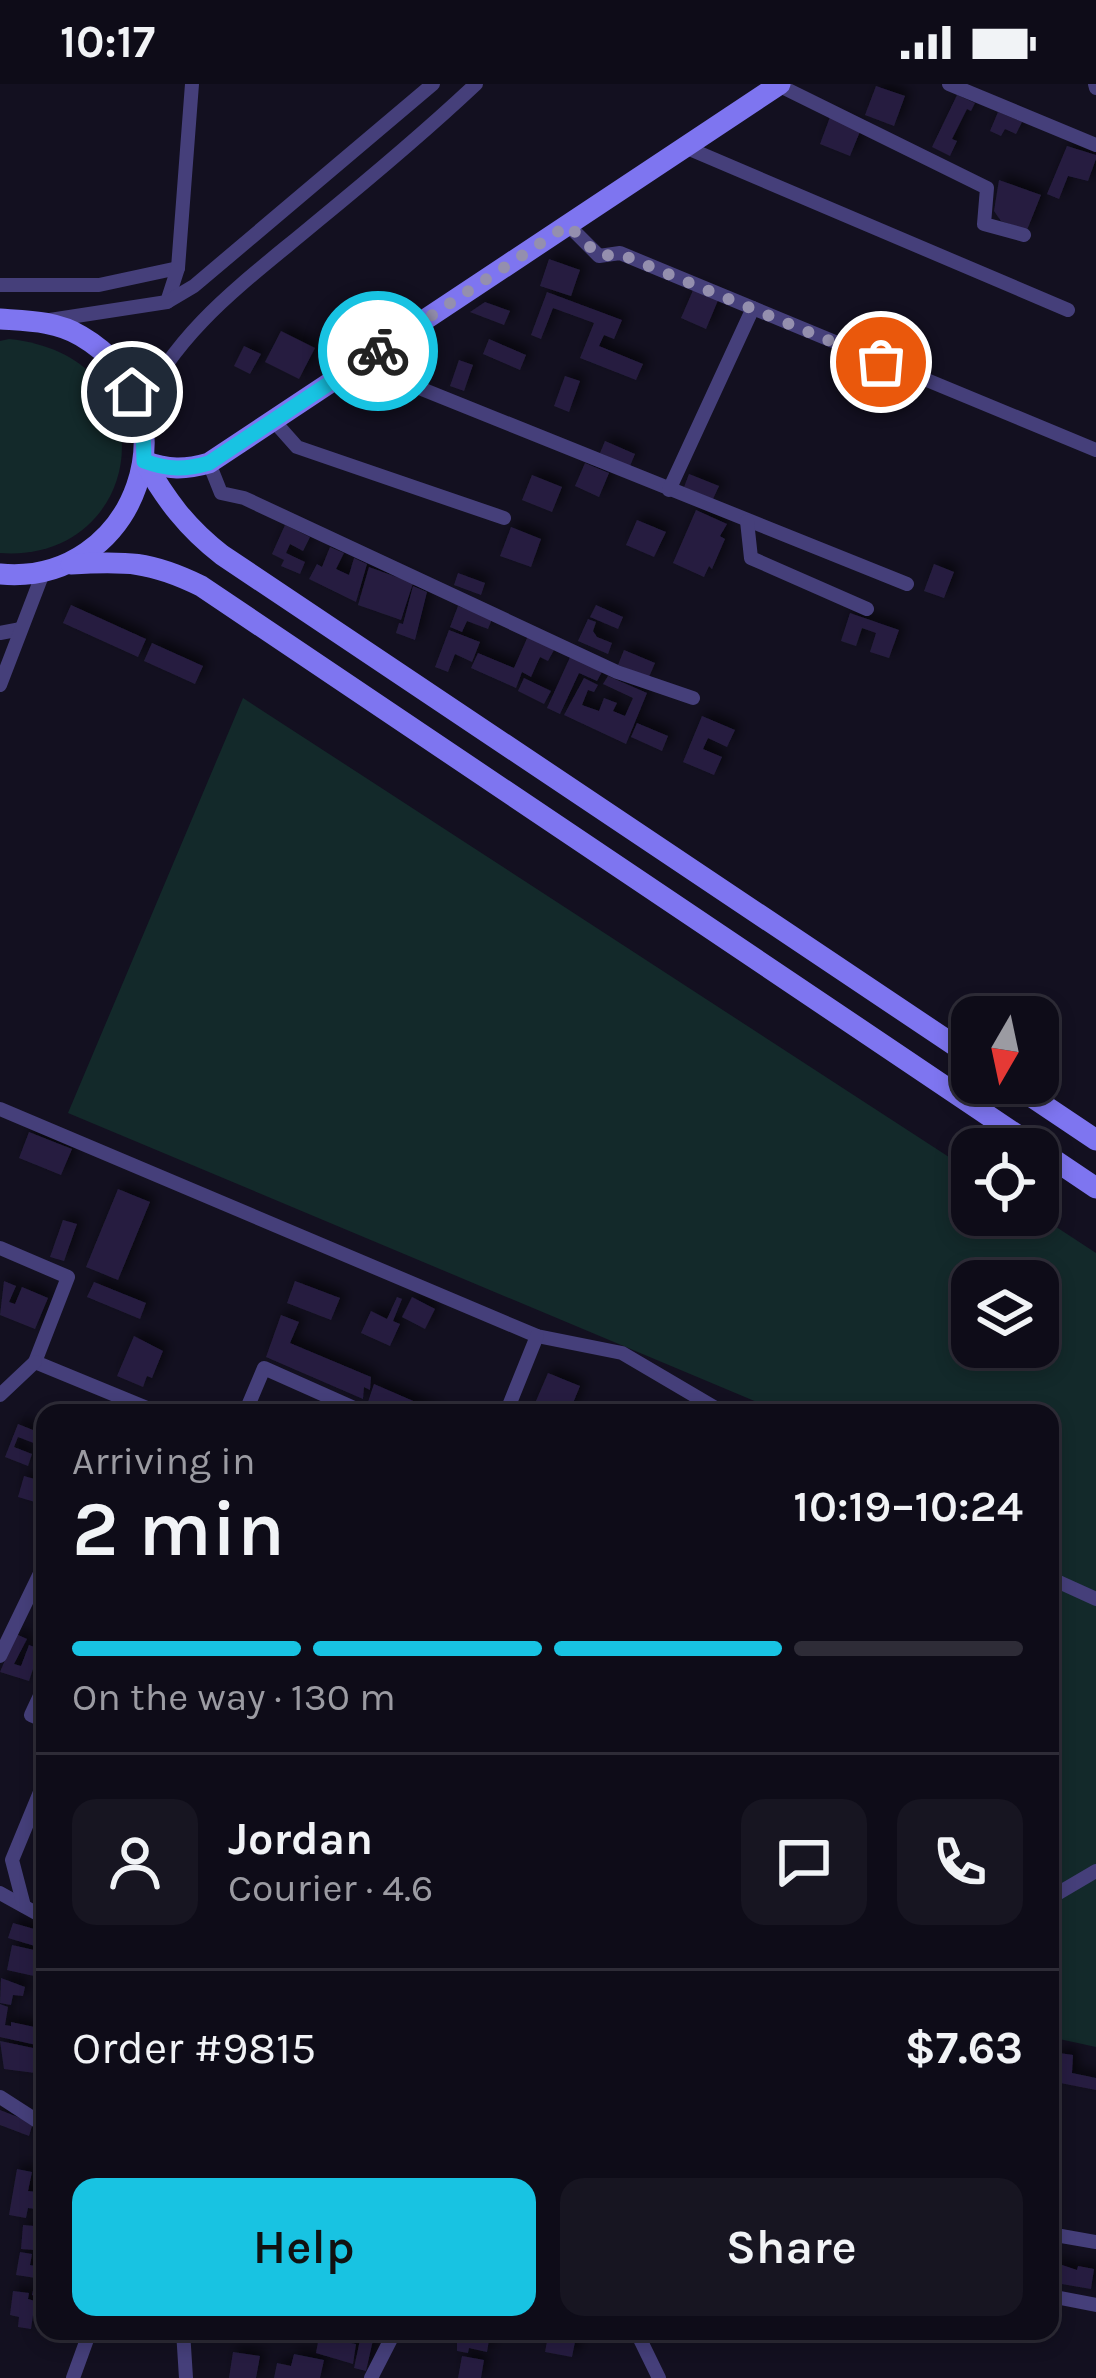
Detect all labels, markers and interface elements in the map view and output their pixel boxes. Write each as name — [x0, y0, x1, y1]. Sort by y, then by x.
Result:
text: 10:17 — [60, 16, 155, 68]
courier — [318, 291, 438, 411]
pin — [830, 311, 932, 413]
icon: bike — [345, 318, 411, 384]
icon: bag — [848, 329, 914, 395]
pin — [81, 341, 183, 443]
icon: home — [99, 359, 165, 425]
north arrow — [951, 996, 1059, 1104]
map controls — [951, 996, 1059, 1368]
button: locate — [951, 1128, 1059, 1236]
button: layers — [951, 1260, 1059, 1368]
text: Arriving in — [72, 1438, 255, 1484]
text: 10:19–10:24 — [793, 1480, 1023, 1532]
text: 2 min — [72, 1483, 285, 1575]
text: On the way · 130 m — [72, 1674, 396, 1720]
button: person — [72, 1799, 198, 1925]
button: chat — [741, 1799, 867, 1925]
button: phone — [897, 1799, 1023, 1925]
text: Jordan — [228, 1813, 373, 1865]
text: Courier · 4.6 — [228, 1865, 433, 1911]
text: Order #9815 — [72, 2022, 316, 2074]
text: $7.63 — [905, 2022, 1023, 2074]
button: Help — [72, 2178, 536, 2316]
button: Share — [560, 2178, 1023, 2316]

